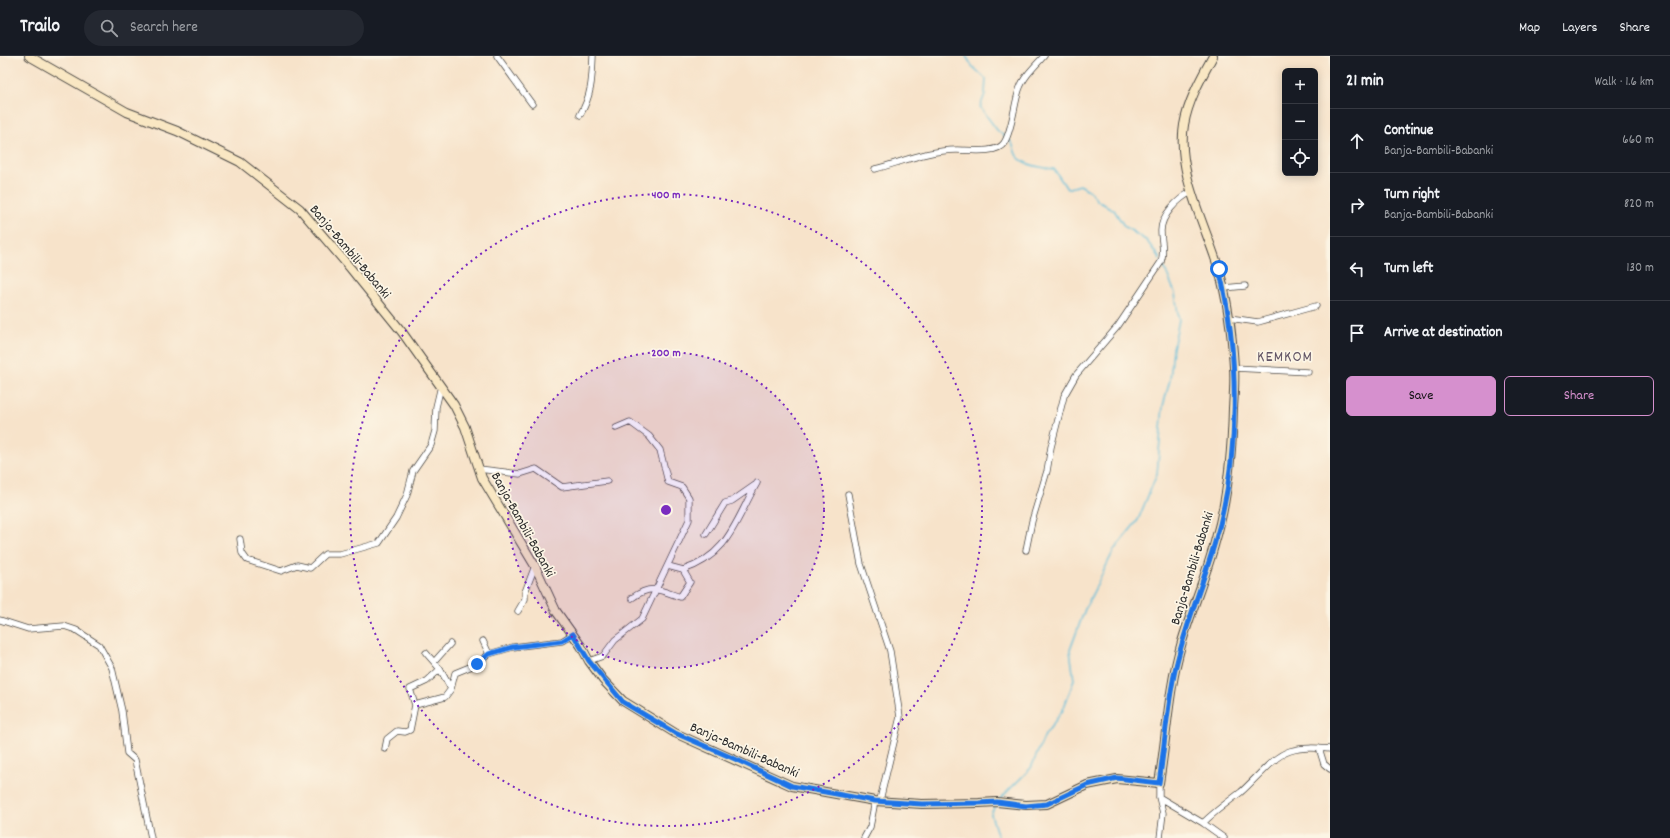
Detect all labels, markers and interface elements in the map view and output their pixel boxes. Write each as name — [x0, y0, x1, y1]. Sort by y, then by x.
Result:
search box — [84, 10, 364, 46]
text: Trailo — [20, 14, 60, 41]
icon: search — [98, 17, 120, 39]
text: Search here — [130, 17, 198, 39]
text: Map — [1519, 18, 1540, 38]
text: Layers — [1562, 18, 1597, 38]
text: Share — [1619, 18, 1650, 38]
map controls — [1282, 68, 1318, 176]
button: + — [1282, 68, 1318, 104]
text: 21 min — [1346, 70, 1384, 94]
text: Walk · 1.6 km — [1594, 73, 1654, 92]
button: − — [1282, 104, 1318, 140]
text: Continue — [1384, 120, 1433, 142]
icon: ahead — [1346, 130, 1368, 152]
text: 660 m — [1622, 131, 1654, 150]
button: locate — [1282, 140, 1318, 176]
text: Banja-Bambili-Babanki — [1384, 142, 1493, 161]
text: Turn right — [1384, 184, 1440, 206]
text: 400 m — [651, 187, 681, 204]
icon: right — [1346, 194, 1368, 216]
text: 820 m — [1624, 195, 1654, 214]
street label: Banja-Bambili-Babanki — [304, 201, 395, 304]
text: Banja-Bambili-Babanki — [1384, 206, 1493, 225]
icon: left — [1346, 258, 1368, 280]
text: Turn left — [1384, 258, 1433, 280]
text: 130 m — [1626, 259, 1654, 278]
route start — [1210, 260, 1228, 278]
icon: arrive — [1346, 322, 1368, 344]
text: Arrive at destination — [1384, 322, 1502, 344]
text: 200 m — [651, 345, 681, 362]
district label: KEMKOM — [1257, 346, 1313, 369]
button: Save — [1346, 376, 1496, 416]
button: Share — [1504, 376, 1654, 416]
street label: Banja-Bambili-Babanki — [485, 469, 560, 582]
centre of rings — [659, 503, 673, 517]
street label: Banja-Bambili-Babanki — [1166, 509, 1220, 628]
route end — [468, 655, 486, 673]
street label: Banja-Bambili-Babanki — [686, 718, 802, 784]

